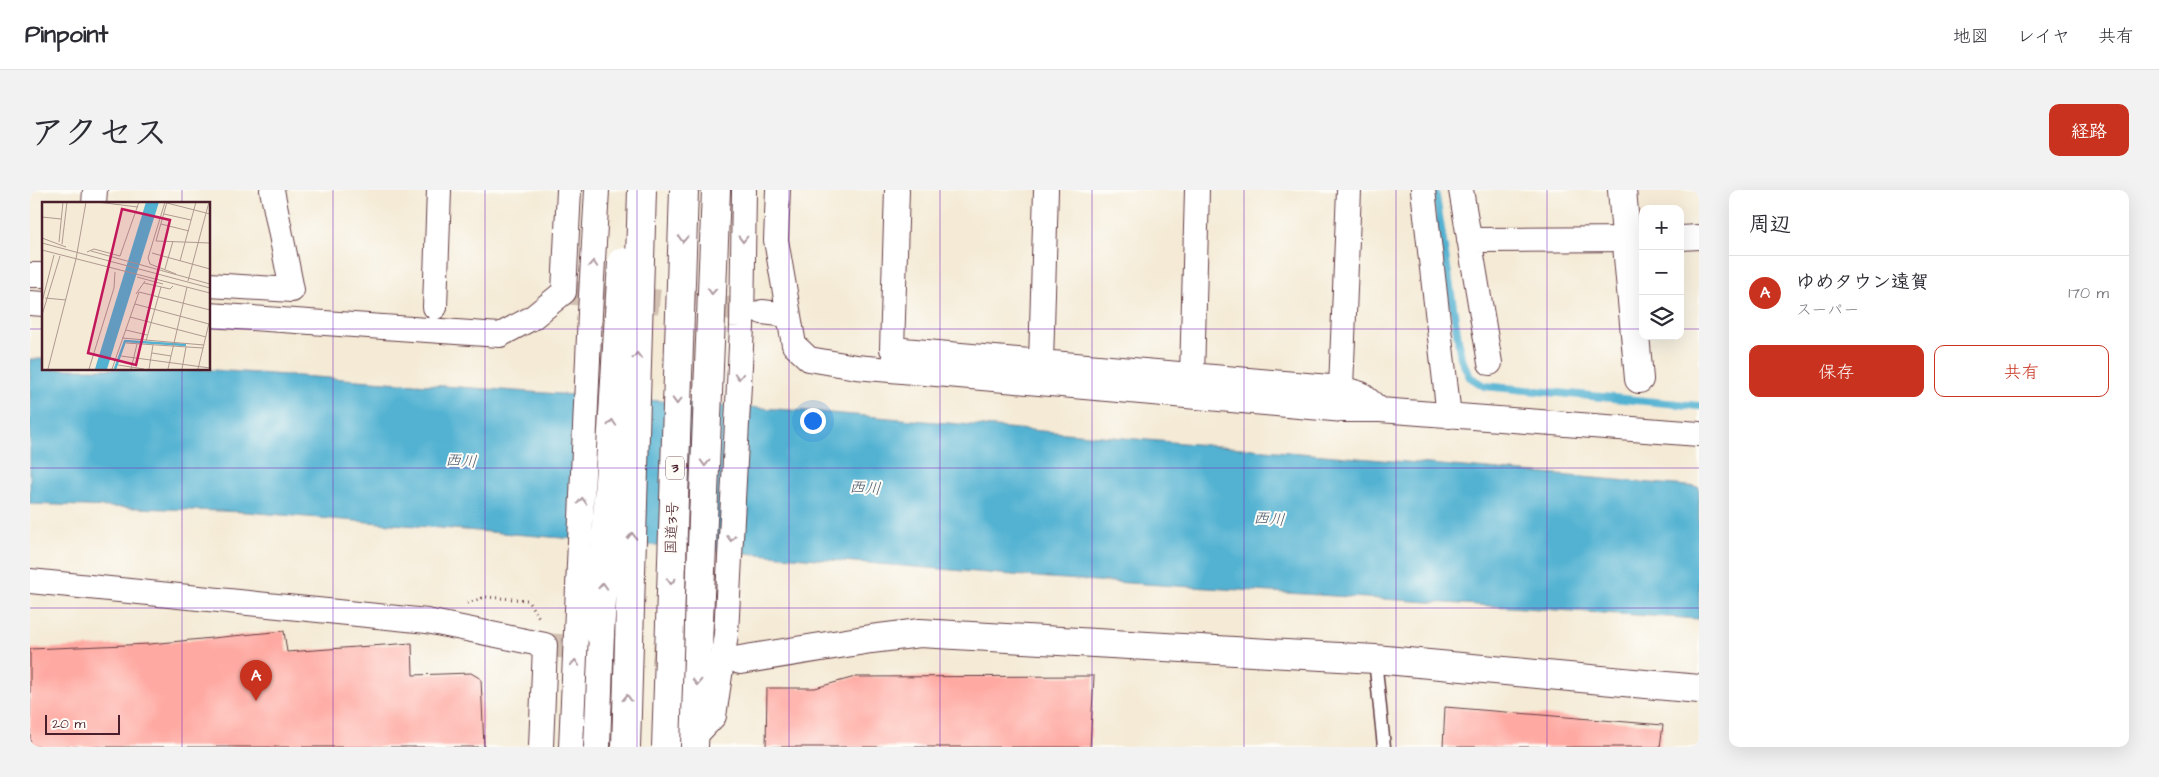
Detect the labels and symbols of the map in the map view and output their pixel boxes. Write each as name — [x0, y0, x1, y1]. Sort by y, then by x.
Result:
inset map — [42, 202, 210, 370]
one-way arrow — [677, 235, 688, 243]
one-way arrow — [738, 235, 748, 243]
one-way arrow — [587, 260, 598, 268]
one-way arrow — [706, 287, 717, 295]
one-way arrow — [632, 352, 642, 360]
one-way arrow — [734, 372, 745, 380]
one-way arrow — [672, 398, 682, 405]
your location — [800, 408, 826, 434]
one-way arrow — [607, 419, 618, 427]
water label: 西川 — [444, 449, 478, 473]
road number: 3 — [666, 456, 684, 480]
one-way arrow — [700, 460, 710, 467]
water label: 西川 — [848, 476, 882, 500]
one-way arrow — [577, 497, 587, 504]
street label: 国道3号 — [661, 501, 683, 555]
water label: 西川 — [1252, 507, 1286, 531]
one-way arrow — [627, 532, 637, 540]
one-way arrow — [726, 535, 737, 543]
one-way arrow — [665, 577, 676, 585]
one-way arrow — [598, 581, 609, 589]
one-way arrow — [570, 659, 581, 667]
pin: A — [240, 660, 272, 701]
one-way arrow — [691, 678, 702, 686]
one-way arrow — [622, 694, 632, 702]
scale bar — [45, 712, 120, 735]

